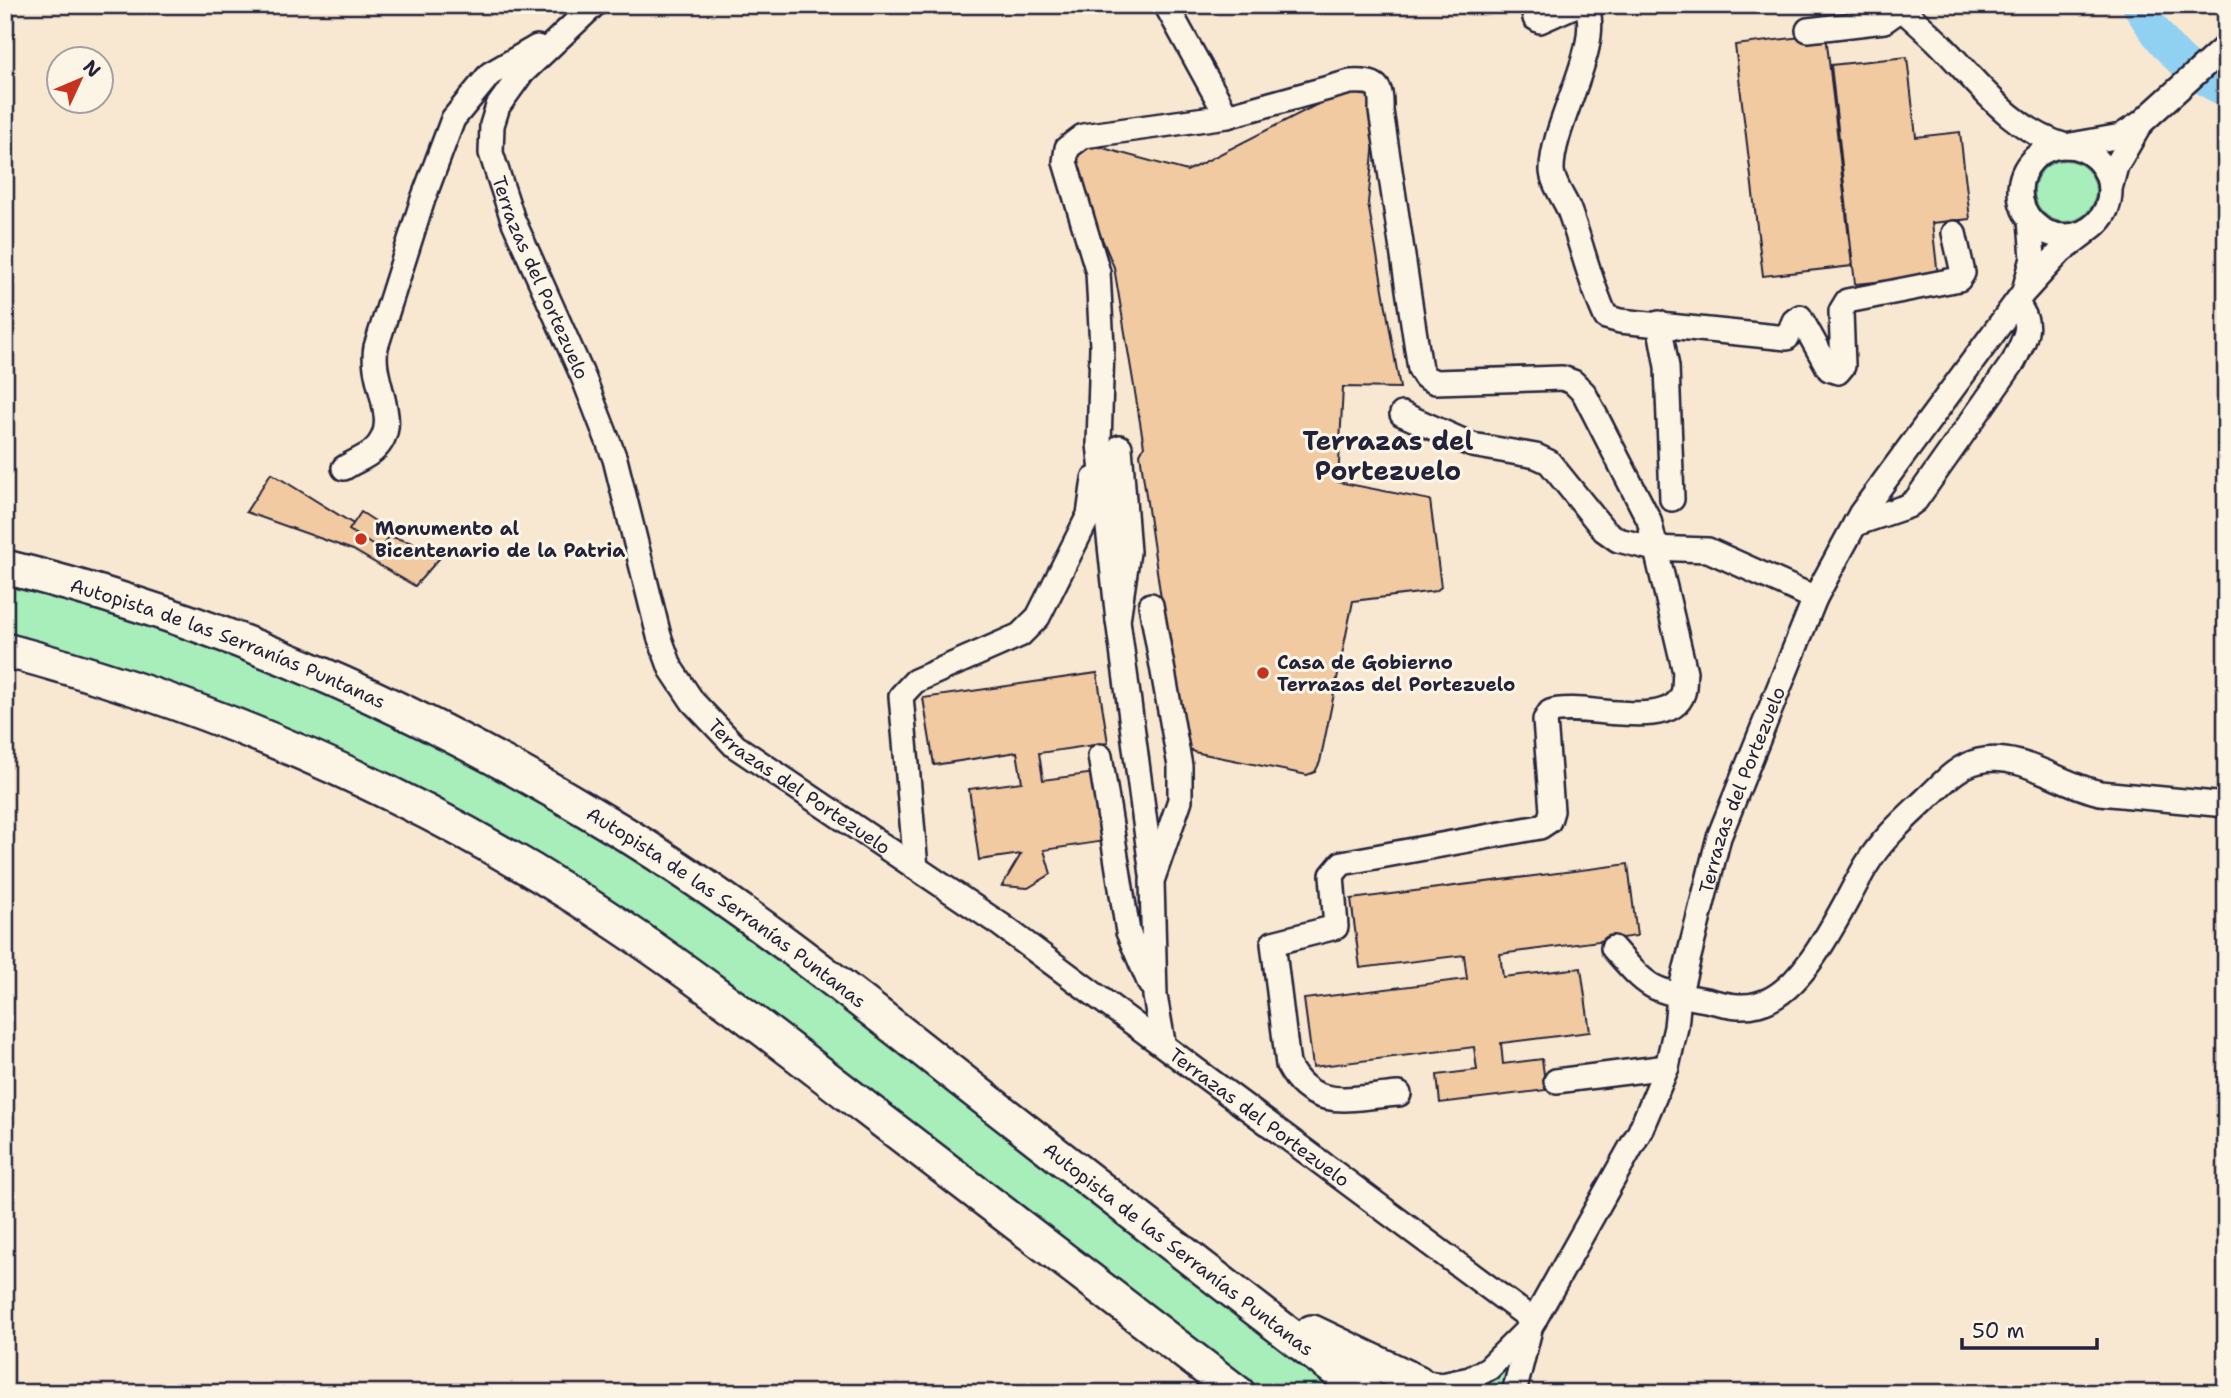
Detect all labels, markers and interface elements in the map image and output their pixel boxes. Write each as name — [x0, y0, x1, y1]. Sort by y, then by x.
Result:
north arrow — [46, 46, 116, 116]
text: N — [78, 54, 106, 83]
street label: Terrazas del Portezuelo — [487, 173, 595, 383]
district label: Terrazas del Portezuelo — [1303, 423, 1473, 488]
place label: Monumento al Bicentenario de la Patria — [375, 516, 625, 563]
marker: Monumento al Bicentenario de la Patria — [353, 531, 369, 547]
street label: Autopista de las Serranías Puntanas — [67, 572, 390, 714]
place label: Casa de Gobierno Terrazas del Portezuelo — [1277, 650, 1515, 697]
marker: Casa de Gobierno Terrazas del Portezuelo — [1255, 665, 1271, 681]
street label: Terrazas del Portezuelo — [1693, 683, 1791, 896]
street label: Terrazas del Portezuelo — [703, 713, 896, 860]
street label: Autopista de las Serranías Puntanas — [582, 801, 871, 1013]
street label: Terrazas del Portezuelo — [1164, 1042, 1355, 1192]
street label: Autopista de las Serranías Puntanas — [1038, 1136, 1319, 1361]
scale bar — [1962, 1307, 2096, 1351]
text: 50 m — [1972, 1317, 2025, 1345]

